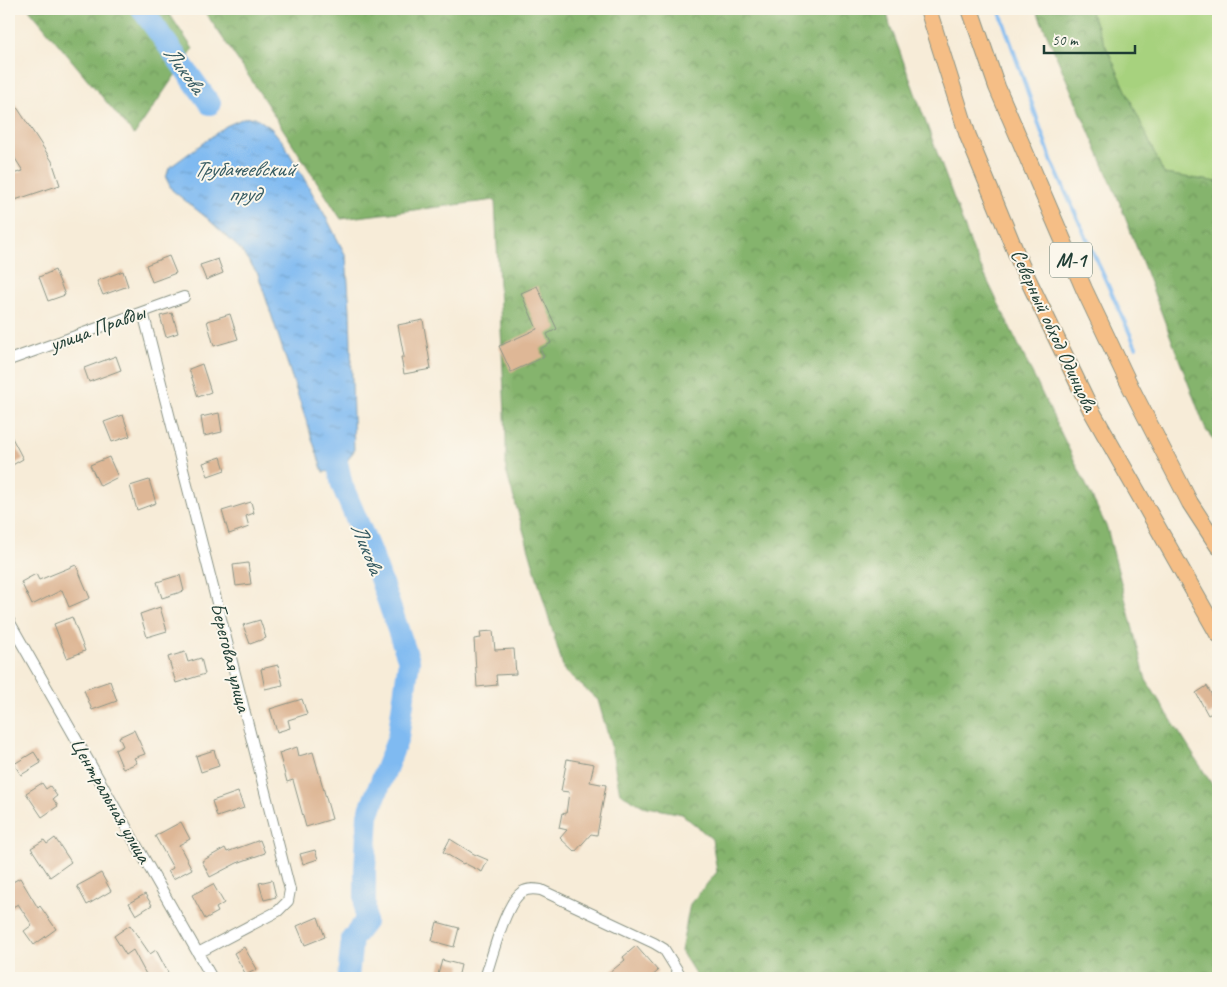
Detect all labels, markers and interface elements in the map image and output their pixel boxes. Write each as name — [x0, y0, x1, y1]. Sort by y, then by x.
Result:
scale bar — [1044, 22, 1136, 54]
text: 50 m — [1052, 31, 1079, 50]
water label: Ликова — [157, 40, 213, 102]
water label: Трубачеевский пруд — [194, 155, 299, 208]
road number: М-1 — [1050, 242, 1092, 278]
street label: Северный обход Одинцова — [1005, 245, 1104, 417]
street label: улица Правды — [44, 298, 150, 358]
water label: Ликова — [344, 519, 391, 581]
street label: Береговая улица — [205, 600, 257, 716]
street label: Центральная улица — [65, 733, 158, 869]

